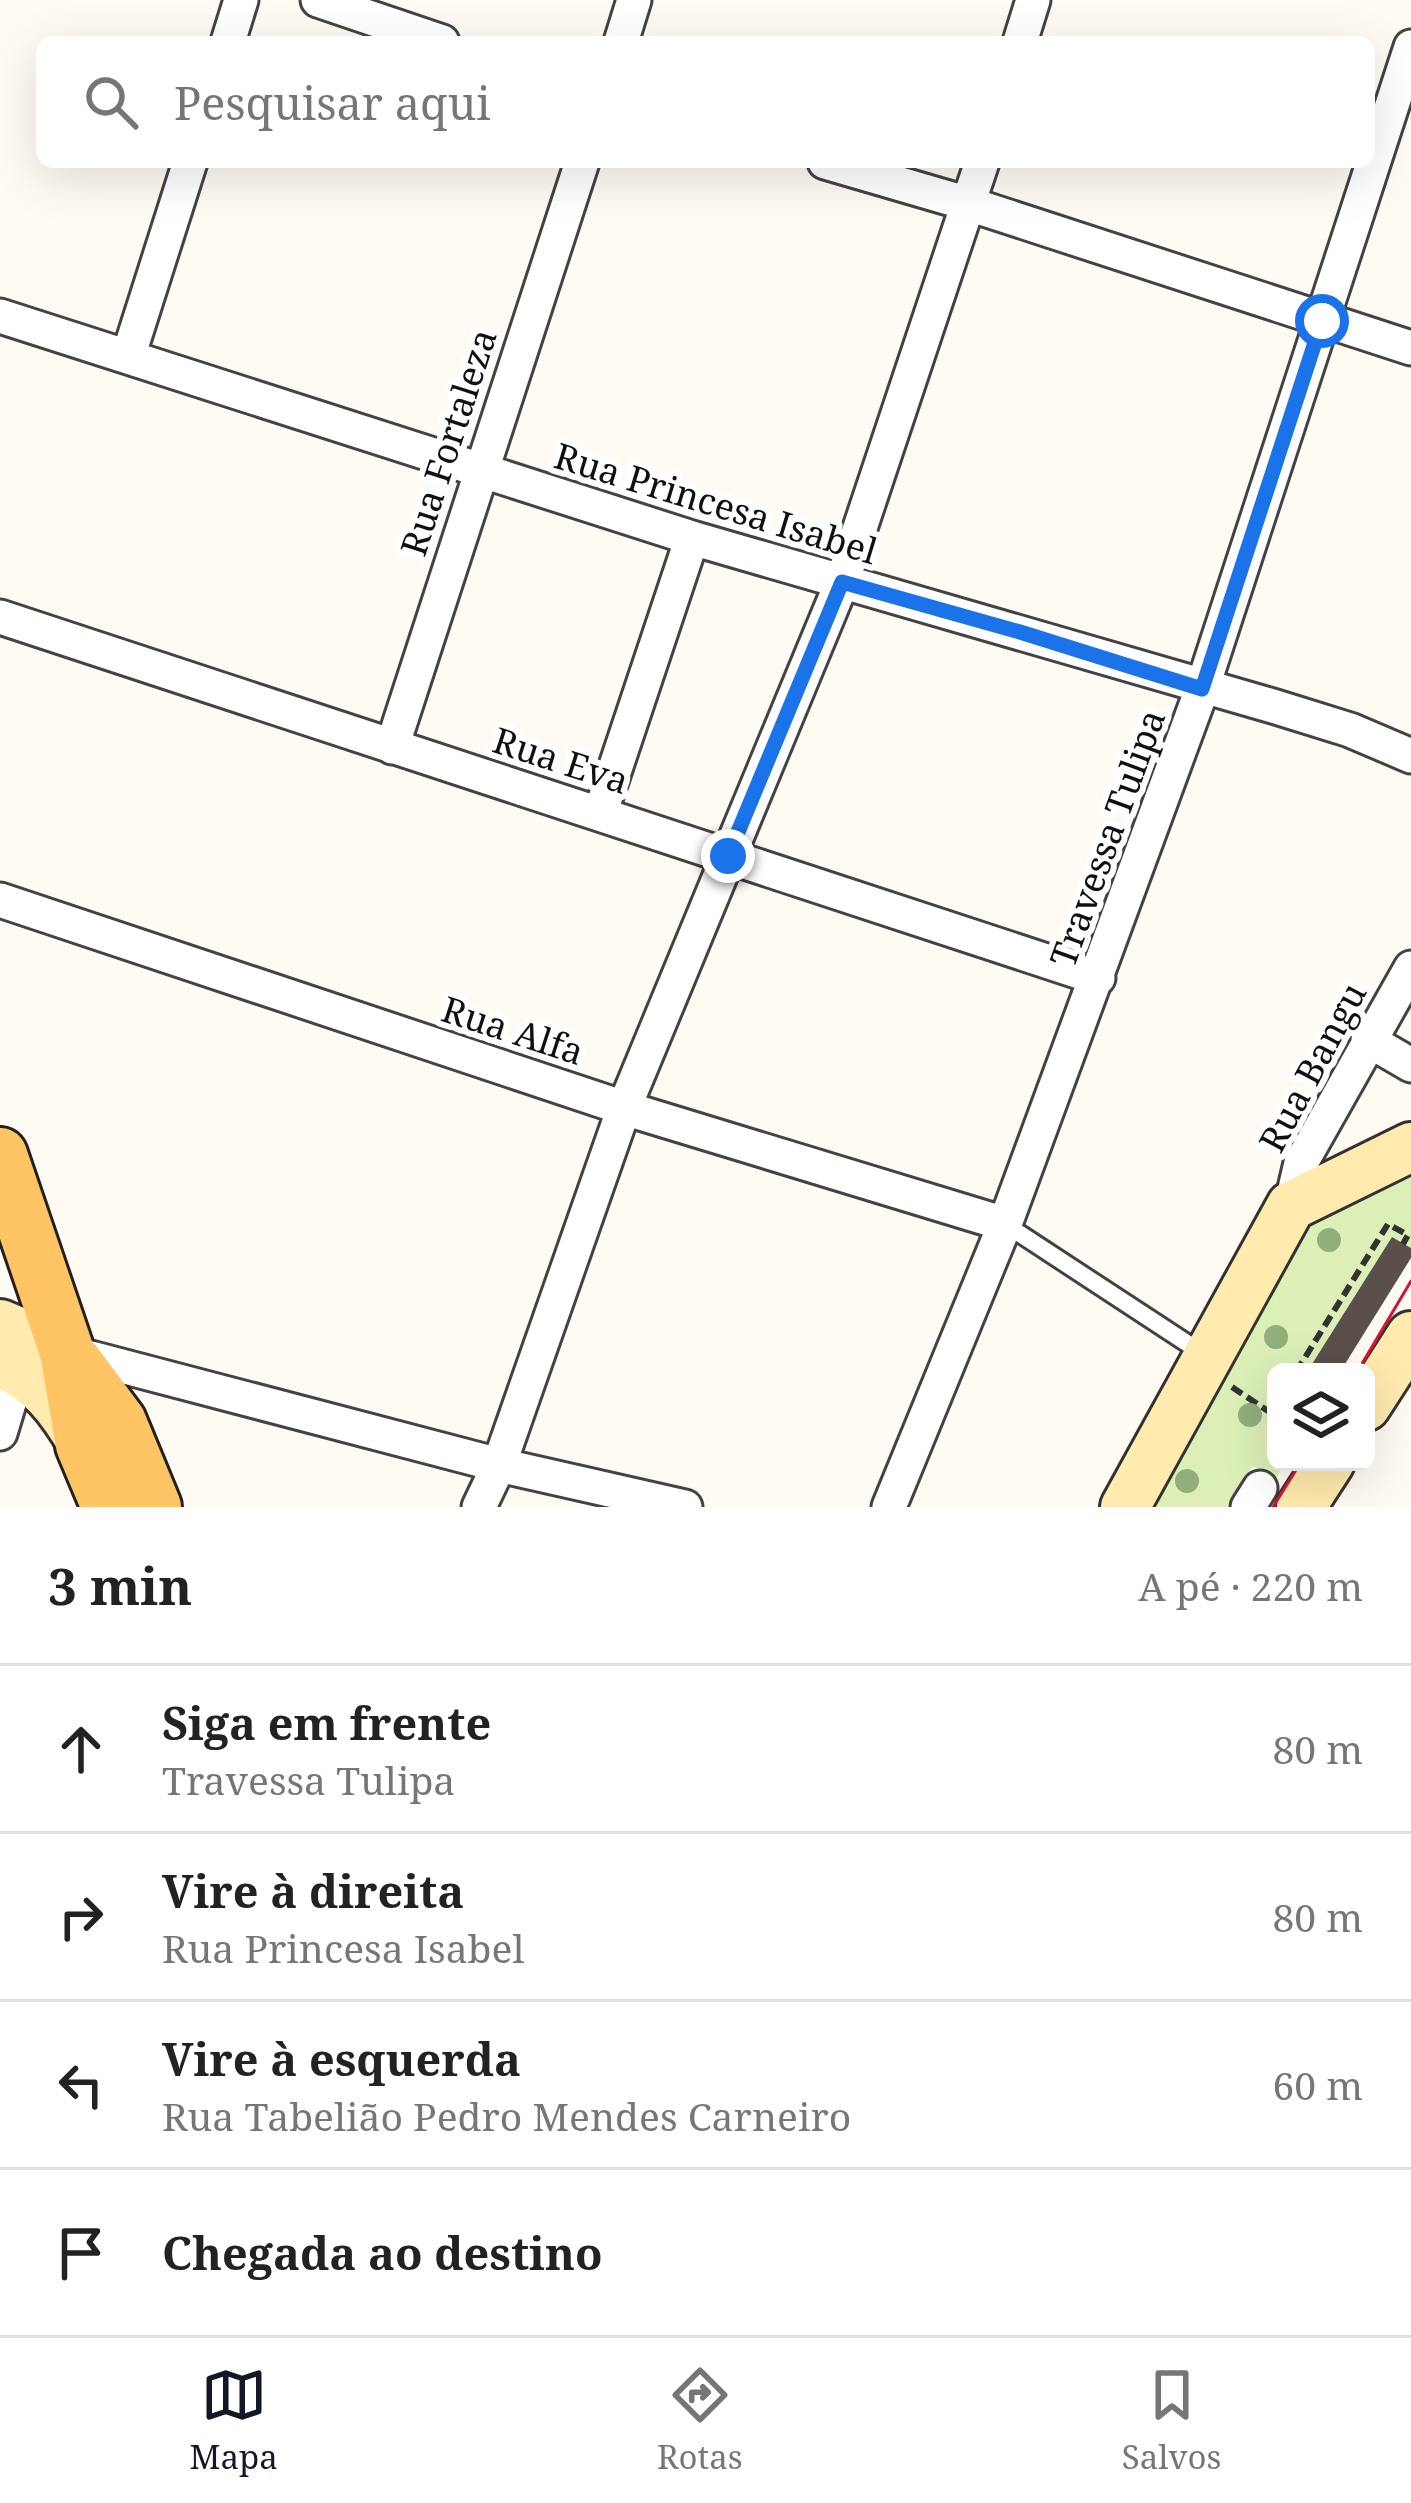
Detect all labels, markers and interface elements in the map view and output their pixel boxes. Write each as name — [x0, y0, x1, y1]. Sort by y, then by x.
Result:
search box — [36, 36, 1375, 168]
icon: search — [78, 69, 144, 135]
text: Pesquisar aqui — [174, 72, 491, 133]
route start — [1295, 294, 1349, 348]
street label: Rua Fortaleza — [388, 322, 508, 562]
street label: Rua Princesa Isabel — [549, 431, 883, 575]
street label: Travessa Tulipa — [1038, 702, 1176, 974]
street label: Rua Eva — [487, 715, 635, 805]
route end — [701, 829, 755, 883]
street label: Rua Bangu — [1247, 974, 1377, 1160]
street label: Rua Alfa — [436, 984, 590, 1076]
map controls — [1267, 1363, 1375, 1471]
button: layers — [1267, 1363, 1375, 1471]
text: 3 min — [48, 1550, 192, 1620]
text: A pé · 220 m — [1138, 1559, 1363, 1612]
text: Siga em frente — [162, 1692, 491, 1753]
icon: ahead — [48, 1716, 114, 1782]
text: 80 m — [1272, 1722, 1363, 1775]
text: Travessa Tulipa — [162, 1753, 455, 1806]
text: Vire à direita — [162, 1860, 464, 1921]
icon: right — [48, 1884, 114, 1950]
text: 80 m — [1272, 1890, 1363, 1943]
text: Rua Princesa Isabel — [162, 1921, 525, 1974]
text: Vire à esquerda — [162, 2028, 521, 2089]
icon: left — [48, 2052, 114, 2118]
text: 60 m — [1272, 2058, 1363, 2111]
text: Rua Tabelião Pedro Mendes Carneiro — [162, 2089, 851, 2142]
icon: arrive — [48, 2220, 114, 2286]
text: Chegada ao destino — [162, 2222, 603, 2283]
tab: Mapa — [190, 2362, 278, 2479]
tab: Rotas — [657, 2362, 743, 2479]
tab: Salvos — [1122, 2362, 1221, 2479]

